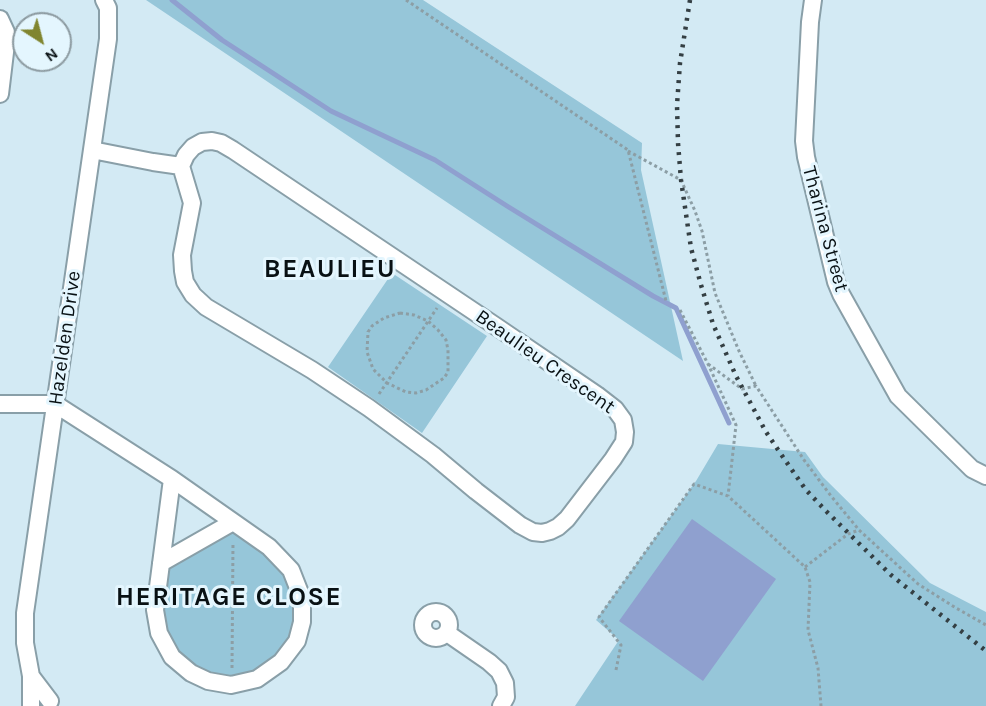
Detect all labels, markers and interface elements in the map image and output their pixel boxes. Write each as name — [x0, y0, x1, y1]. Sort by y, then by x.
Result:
north arrow — [12, 12, 72, 72]
text: N — [41, 44, 62, 66]
street label: Tharina Street — [797, 164, 853, 294]
district label: BEAULIEU — [264, 254, 396, 286]
street label: Hazelden Drive — [44, 269, 86, 407]
street label: Beaulieu Crescent — [471, 305, 619, 419]
district label: HERITAGE CLOSE — [116, 582, 342, 614]

